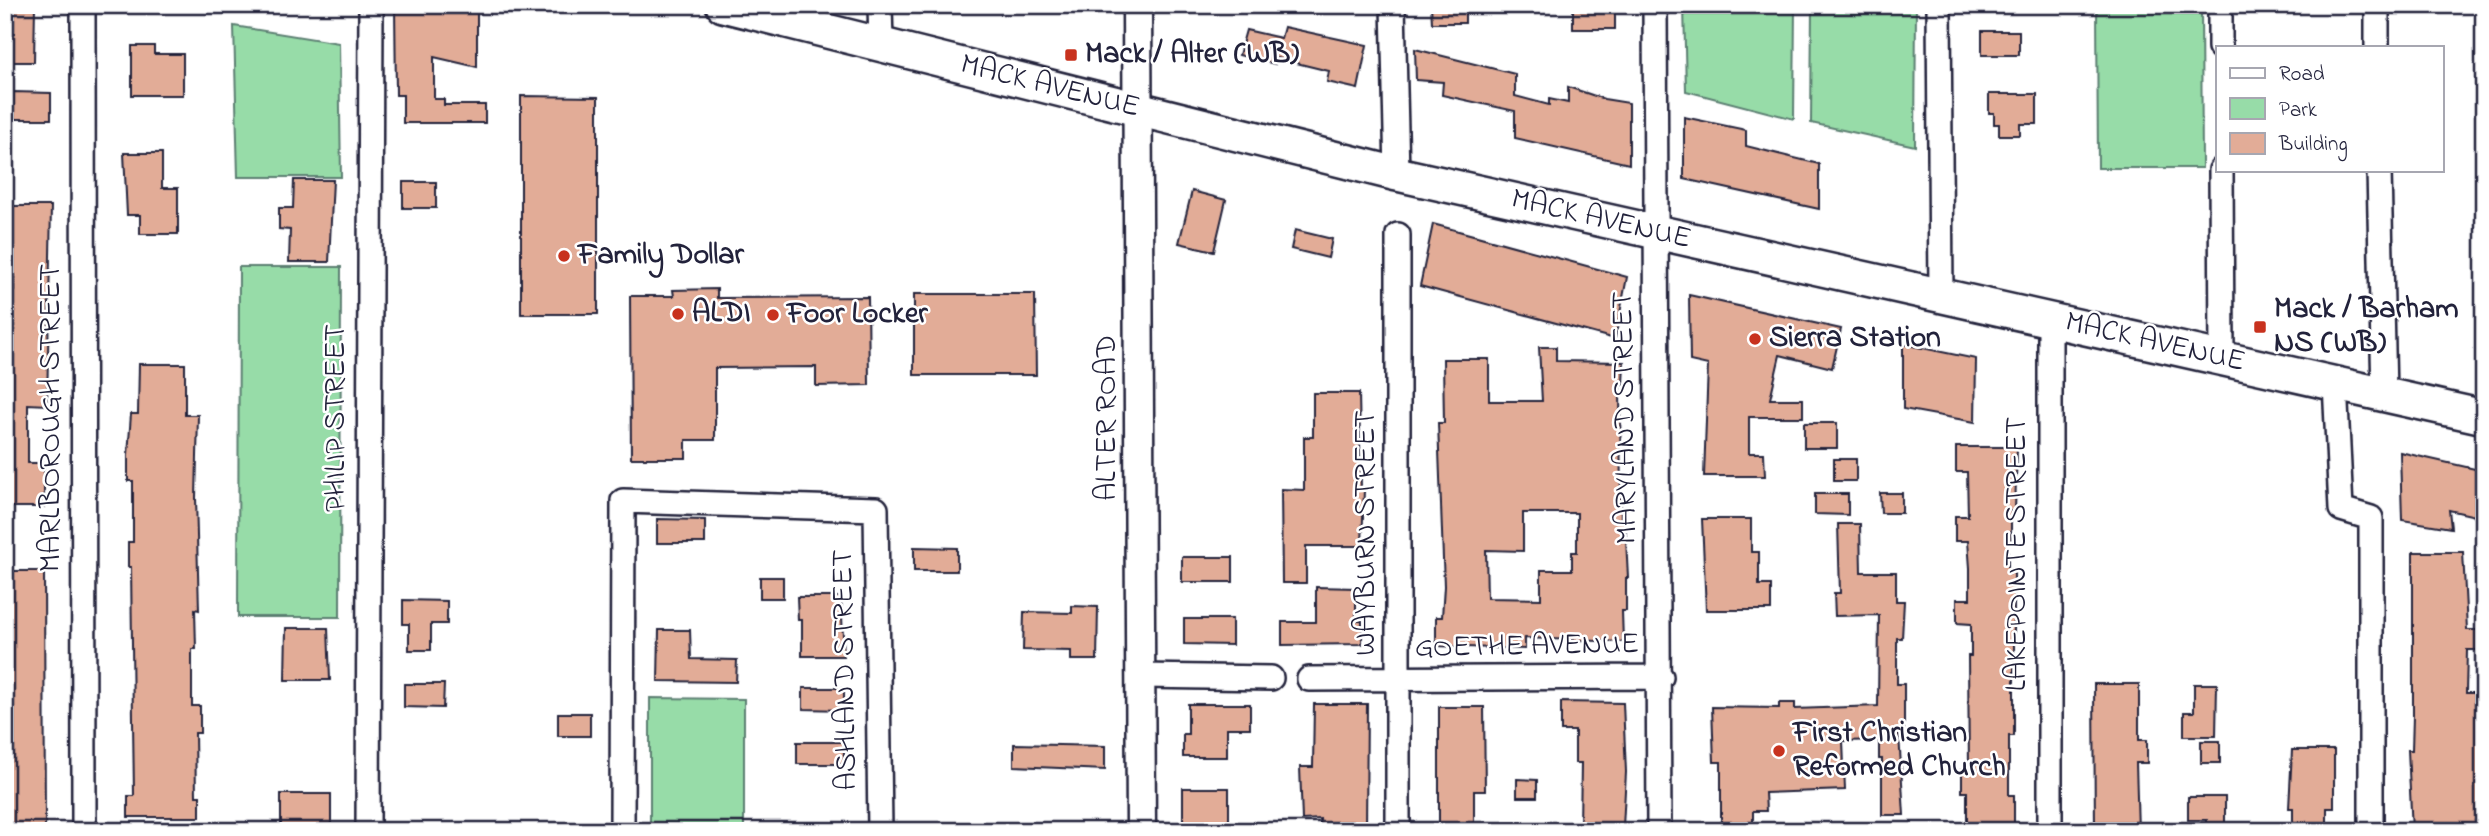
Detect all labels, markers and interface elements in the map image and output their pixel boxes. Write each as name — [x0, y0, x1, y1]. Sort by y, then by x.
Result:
place label: Mack / Alter (WB) — [1085, 33, 1299, 77]
street label: MACK AVENUE — [956, 43, 1144, 131]
legend — [2216, 46, 2444, 172]
marker: Mack / Alter (WB) — [1063, 47, 1079, 63]
text: Road — [2279, 60, 2325, 90]
text: Park — [2279, 96, 2318, 126]
text: Building — [2278, 130, 2348, 162]
street label: MACK AVENUE — [1507, 178, 1695, 262]
place label: Family Dollar — [576, 234, 745, 278]
marker: Family Dollar — [556, 248, 572, 264]
street label: MARLBOROUGH STREET — [30, 264, 74, 572]
place label: Mack / Barham NS (WB) — [2274, 288, 2459, 366]
street label: MARYLAND STREET — [1602, 291, 1650, 545]
place label: ALDI — [692, 292, 751, 336]
place label: Foor Locker — [785, 293, 928, 337]
street label: MACK AVENUE — [2061, 301, 2249, 385]
marker: ALDI — [670, 306, 686, 322]
marker: Foor Locker — [765, 307, 781, 323]
place label: Sierra Station — [1769, 317, 1941, 361]
marker: Mack / Barham NS (WB) — [2252, 319, 2268, 335]
street label: PHILIP STREET — [315, 324, 359, 512]
marker: Sierra Station — [1747, 331, 1763, 347]
street label: ALTER ROAD — [1086, 335, 1130, 501]
street label: WAYBURN STREET — [1345, 410, 1389, 656]
street label: LAKEPOINTE STREET — [1996, 417, 2040, 691]
street label: ASHLAND STREET — [822, 549, 870, 791]
street label: GOETHE AVENUE — [1415, 623, 1639, 671]
place label: First Christian Reformed Church — [1791, 712, 2006, 790]
marker: First Christian Reformed Church — [1771, 743, 1787, 759]

